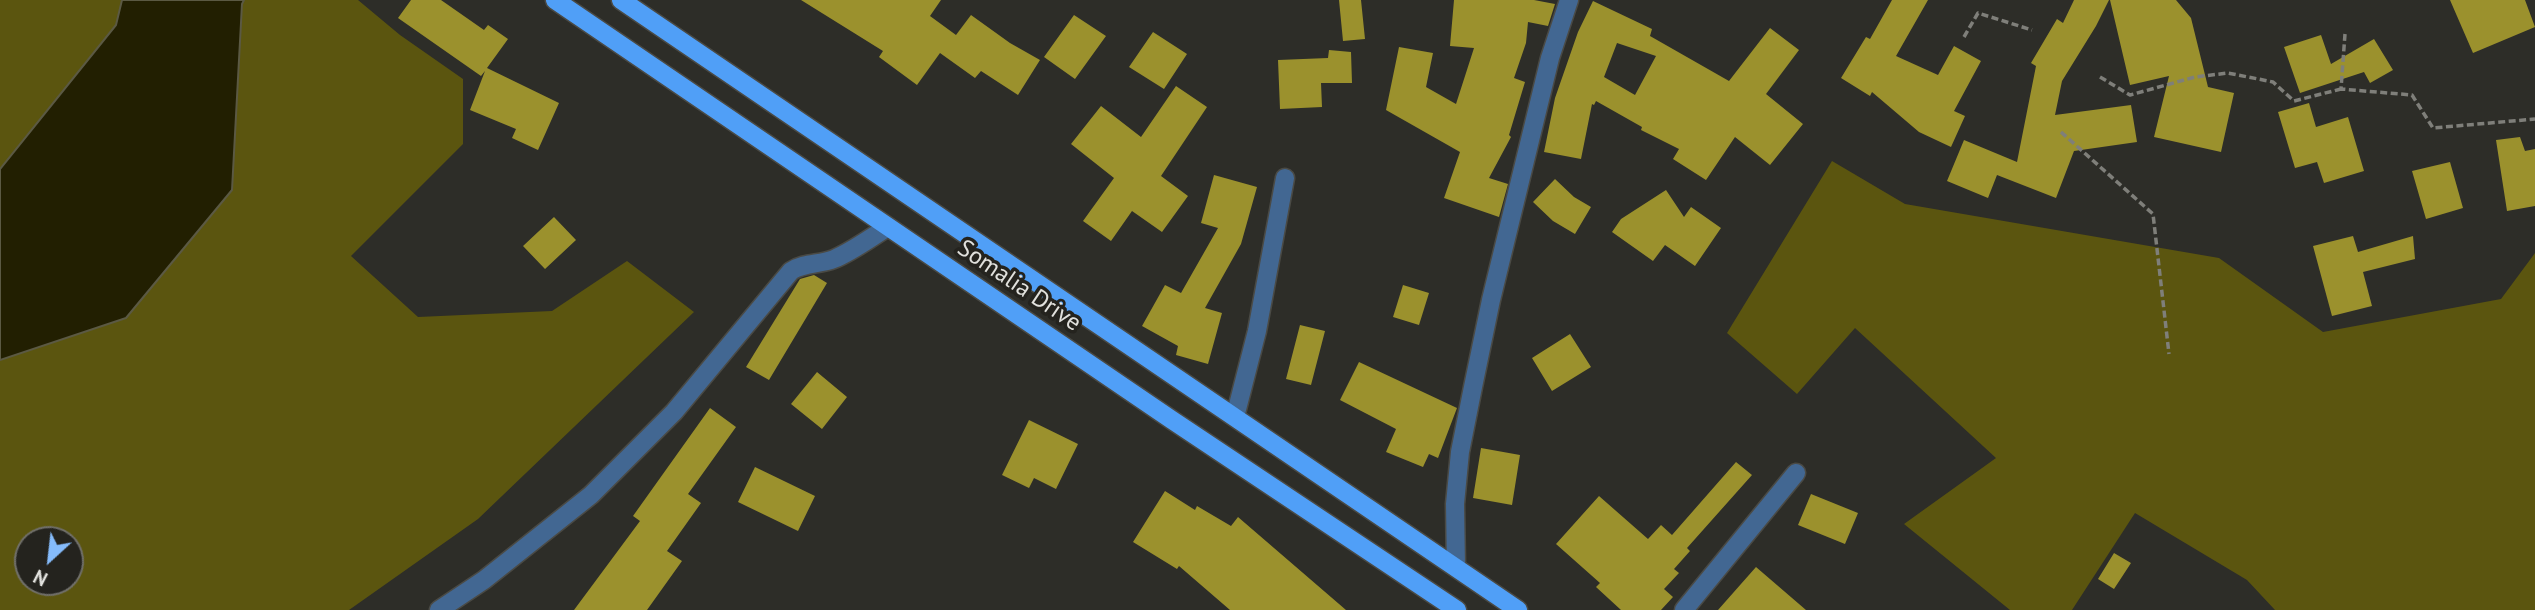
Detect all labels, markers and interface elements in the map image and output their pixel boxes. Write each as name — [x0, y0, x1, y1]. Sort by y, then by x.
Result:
street label: Somalia Drive — [952, 234, 1086, 338]
north arrow — [14, 526, 84, 596]
text: N — [29, 564, 51, 591]

